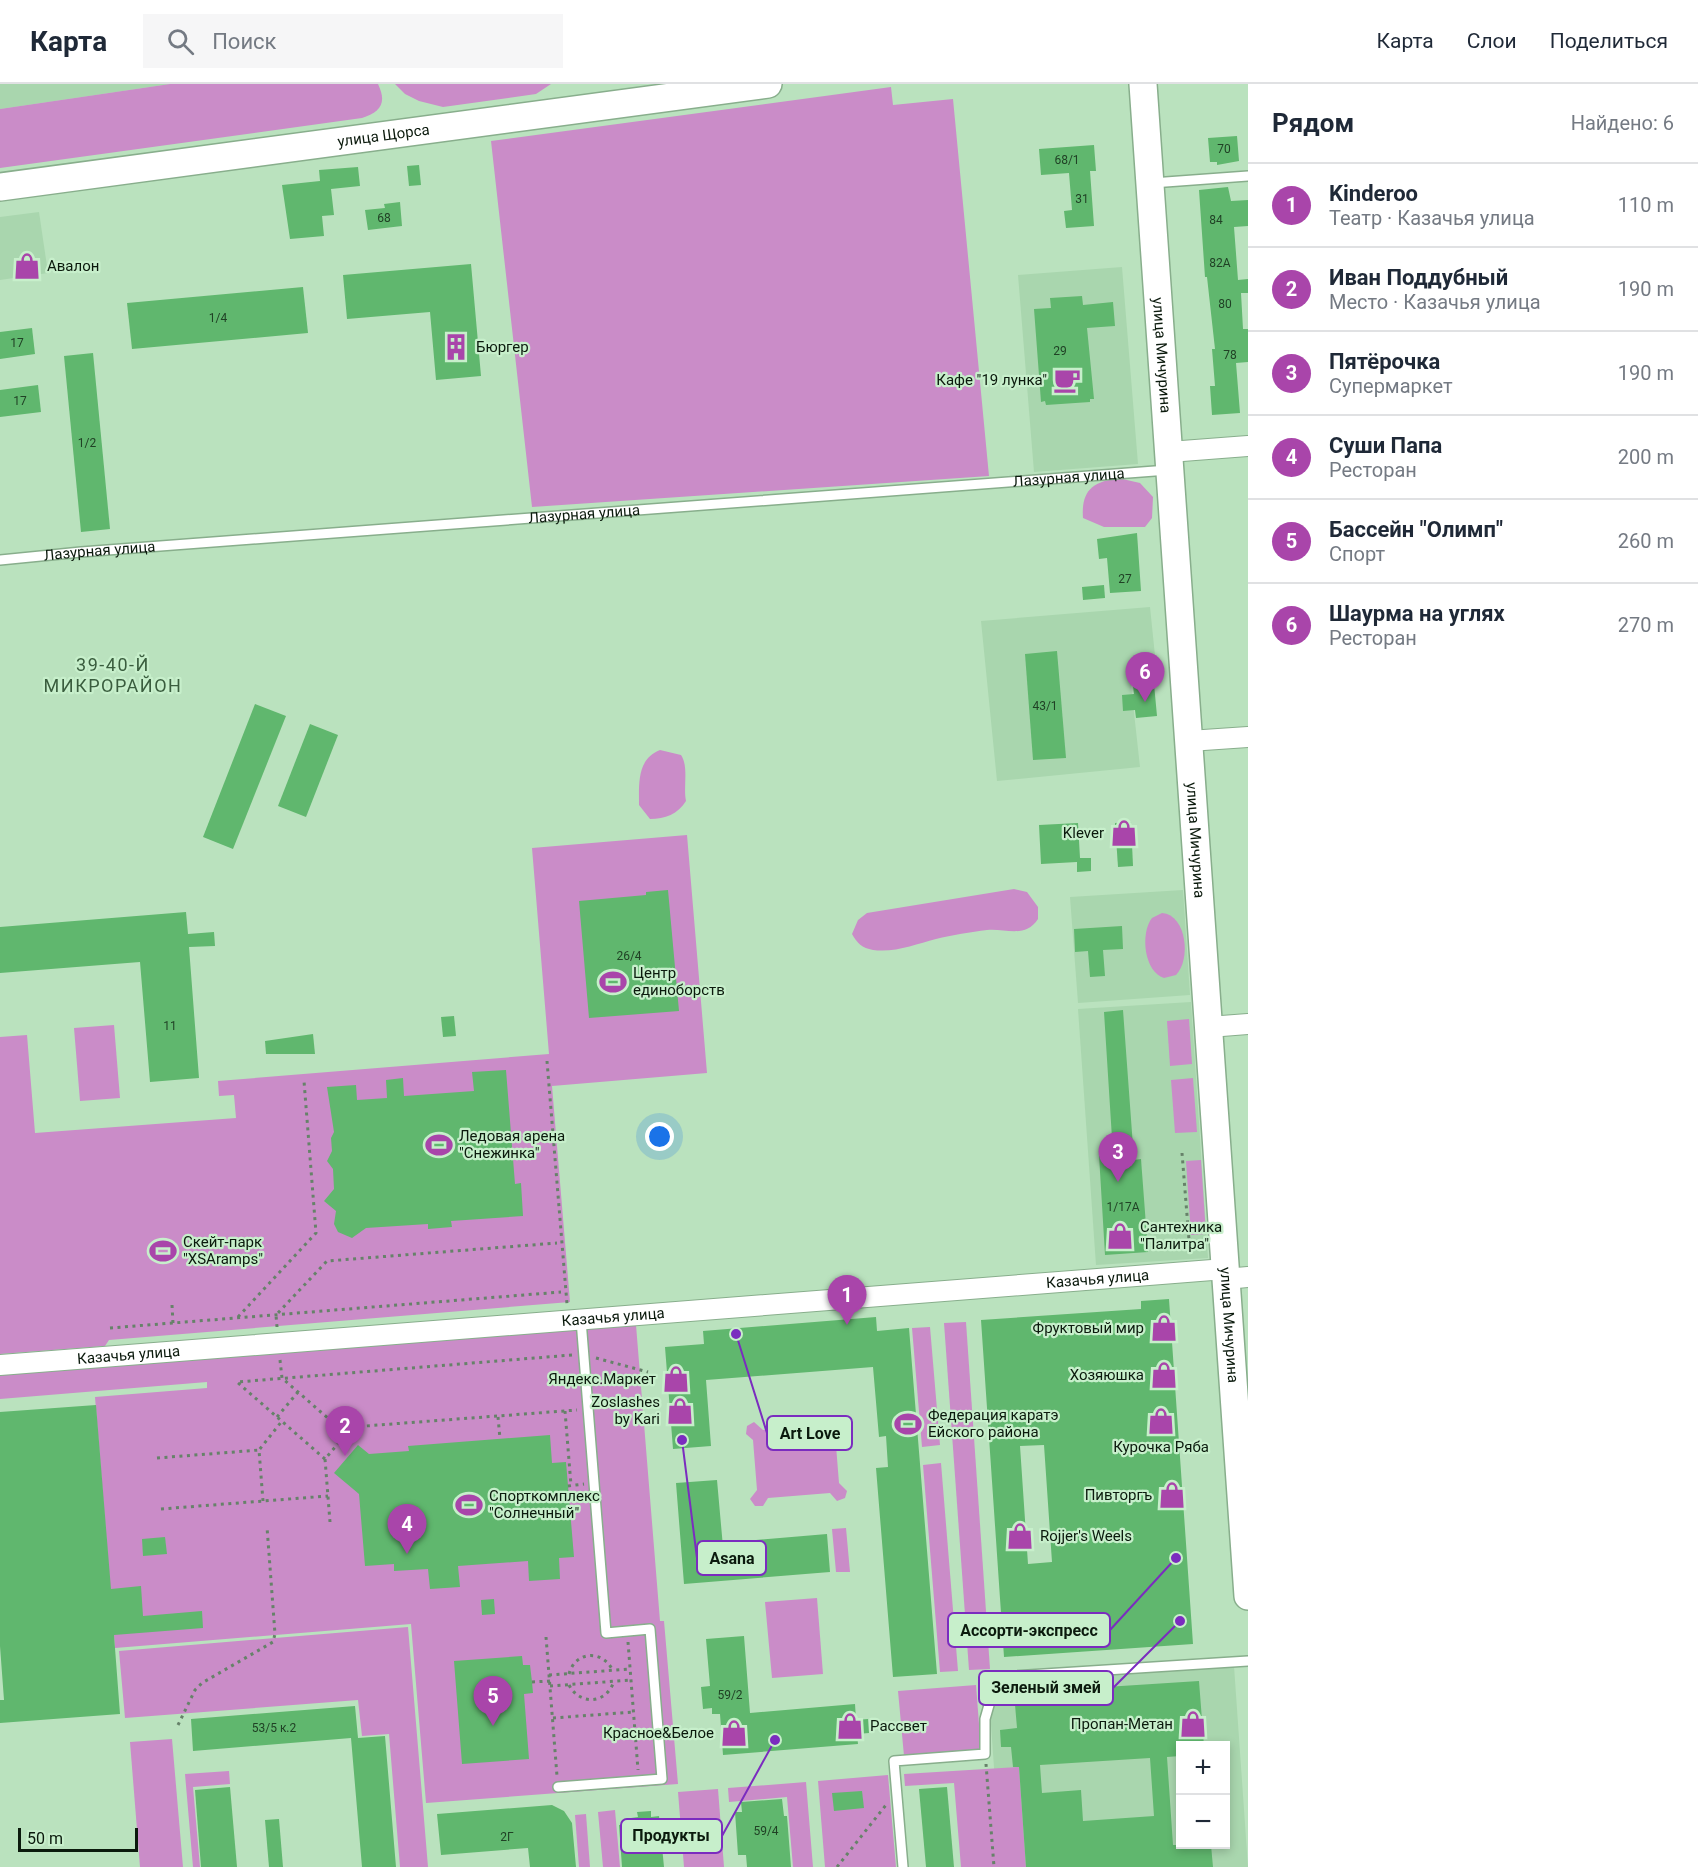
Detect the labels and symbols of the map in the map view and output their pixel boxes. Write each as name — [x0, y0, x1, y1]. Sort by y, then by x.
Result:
street label: улица Щорса — [337, 120, 431, 151]
house number: 70 — [1217, 142, 1231, 156]
house number: 68/1 — [1054, 153, 1080, 167]
house number: 31 — [1075, 192, 1089, 206]
house number: 68 — [377, 211, 391, 225]
house number: 84 — [1209, 213, 1223, 227]
shop icon: Авалон — [12, 251, 42, 281]
house number: 82А — [1209, 256, 1231, 270]
place label: Авалон — [47, 257, 99, 275]
street label: улица Мичурина — [1149, 297, 1175, 414]
house number: 80 — [1218, 297, 1232, 311]
house number: 1/4 — [209, 311, 227, 325]
building icon: Бюргер — [441, 332, 471, 362]
house number: 17 — [10, 336, 24, 350]
place label: Бюргер — [476, 338, 529, 356]
house number: 29 — [1053, 344, 1067, 358]
house number: 78 — [1223, 348, 1237, 362]
cafe icon: Кафе "19 лунка" — [1052, 365, 1082, 395]
place label: Кафе "19 лунка" — [936, 371, 1047, 389]
house number: 17 — [13, 394, 27, 408]
house number: 1/2 — [78, 436, 96, 450]
street label: Лазурная улица — [1012, 464, 1125, 491]
street label: Лазурная улица — [528, 501, 641, 527]
street label: Лазурная улица — [43, 537, 156, 565]
house number: 27 — [1118, 572, 1132, 586]
pin: 6 — [1126, 652, 1164, 702]
district label: 39-40-Й МИКРОРАЙОН — [44, 654, 182, 696]
house number: 43/1 — [1032, 699, 1058, 713]
street label: улица Мичурина — [1183, 782, 1209, 899]
shop icon: Klever — [1109, 818, 1139, 848]
place label: Klever — [1063, 824, 1104, 842]
house number: 26/4 — [616, 949, 642, 963]
place label: Центр единоборств — [633, 964, 725, 999]
sports icon: Центр единоборств — [598, 967, 628, 997]
house number: 11 — [163, 1019, 177, 1033]
your location — [645, 1122, 674, 1151]
place label: Ледовая арена "Снежинка" — [459, 1127, 565, 1162]
sports icon: Ледовая арена "Снежинка" — [424, 1130, 454, 1160]
pin: 3 — [1098, 1132, 1138, 1182]
house number: 1/17А — [1106, 1200, 1140, 1214]
place label: Сантехника "Палитра" — [1140, 1218, 1222, 1253]
shop icon: Сантехника "Палитра" — [1105, 1221, 1135, 1251]
place label: Скейт-парк "XSAramps" — [183, 1233, 263, 1268]
sports icon: Скейт-парк "XSAramps" — [148, 1236, 178, 1266]
street label: Казачья улица — [1046, 1266, 1150, 1292]
street label: улица Мичурина — [1216, 1267, 1242, 1383]
pin: 1 — [828, 1276, 866, 1325]
street label: Казачья улица — [561, 1304, 665, 1330]
shop icon: Фруктовый мир — [1149, 1313, 1179, 1343]
place label: Фруктовый мир — [1033, 1319, 1144, 1337]
street label: Казачья улица — [76, 1342, 181, 1368]
shop icon: Хозяюшка — [1149, 1360, 1179, 1390]
shop icon: Яндекс.Маркет — [661, 1364, 691, 1394]
place label: Хозяюшка — [1070, 1366, 1144, 1384]
place label: Яндекс.Маркет — [548, 1370, 656, 1388]
place label: Zoslashes by Kari — [591, 1393, 660, 1428]
shop icon: Zoslashes by Kari — [665, 1396, 695, 1426]
pin: 2 — [326, 1406, 364, 1456]
place label: Федерация каратэ Ейского района — [928, 1406, 1059, 1441]
shop icon: Курочка Ряба — [1146, 1406, 1176, 1436]
sports icon: Федерация каратэ Ейского района — [893, 1409, 923, 1439]
callout: Art Love — [767, 1416, 852, 1450]
text: Art Love — [780, 1424, 841, 1443]
place label: Курочка Ряба — [1113, 1438, 1209, 1456]
shop icon: Пивторгъ — [1157, 1480, 1187, 1510]
place label: Пивторгъ — [1085, 1486, 1152, 1504]
place label: Спорткомплекс "Солнечный" — [489, 1487, 600, 1522]
sports icon: Спорткомплекс "Солнечный" — [454, 1490, 484, 1520]
pin: 4 — [388, 1504, 426, 1554]
shop icon: Rojjer's Weels — [1005, 1521, 1035, 1551]
place label: Rojjer's Weels — [1040, 1527, 1132, 1545]
callout: Asana — [697, 1541, 766, 1575]
text: Asana — [709, 1549, 755, 1568]
callout: Ассорти-экспресс — [948, 1613, 1110, 1647]
text: Ассорти-экспресс — [960, 1621, 1098, 1640]
callout: Зеленый змей — [979, 1671, 1113, 1705]
pin: 5 — [474, 1676, 512, 1726]
text: Зеленый змей — [991, 1678, 1101, 1697]
house number: 59/2 — [717, 1688, 743, 1702]
shop icon: Пропан-Метан — [1178, 1709, 1208, 1739]
shop icon: Рассвет — [835, 1711, 865, 1741]
place label: Пропан-Метан — [1071, 1715, 1173, 1733]
place label: Рассвет — [870, 1717, 927, 1735]
shop icon: Красное&Белое — [719, 1718, 749, 1748]
house number: 53/5 к.2 — [252, 1721, 297, 1735]
place label: Красное&Белое — [603, 1724, 714, 1742]
callout: Продукты — [621, 1819, 722, 1853]
house number: 59/4 — [753, 1824, 779, 1838]
scale bar — [18, 1825, 138, 1852]
text: Продукты — [632, 1826, 710, 1845]
house number: 2Г — [500, 1830, 514, 1844]

